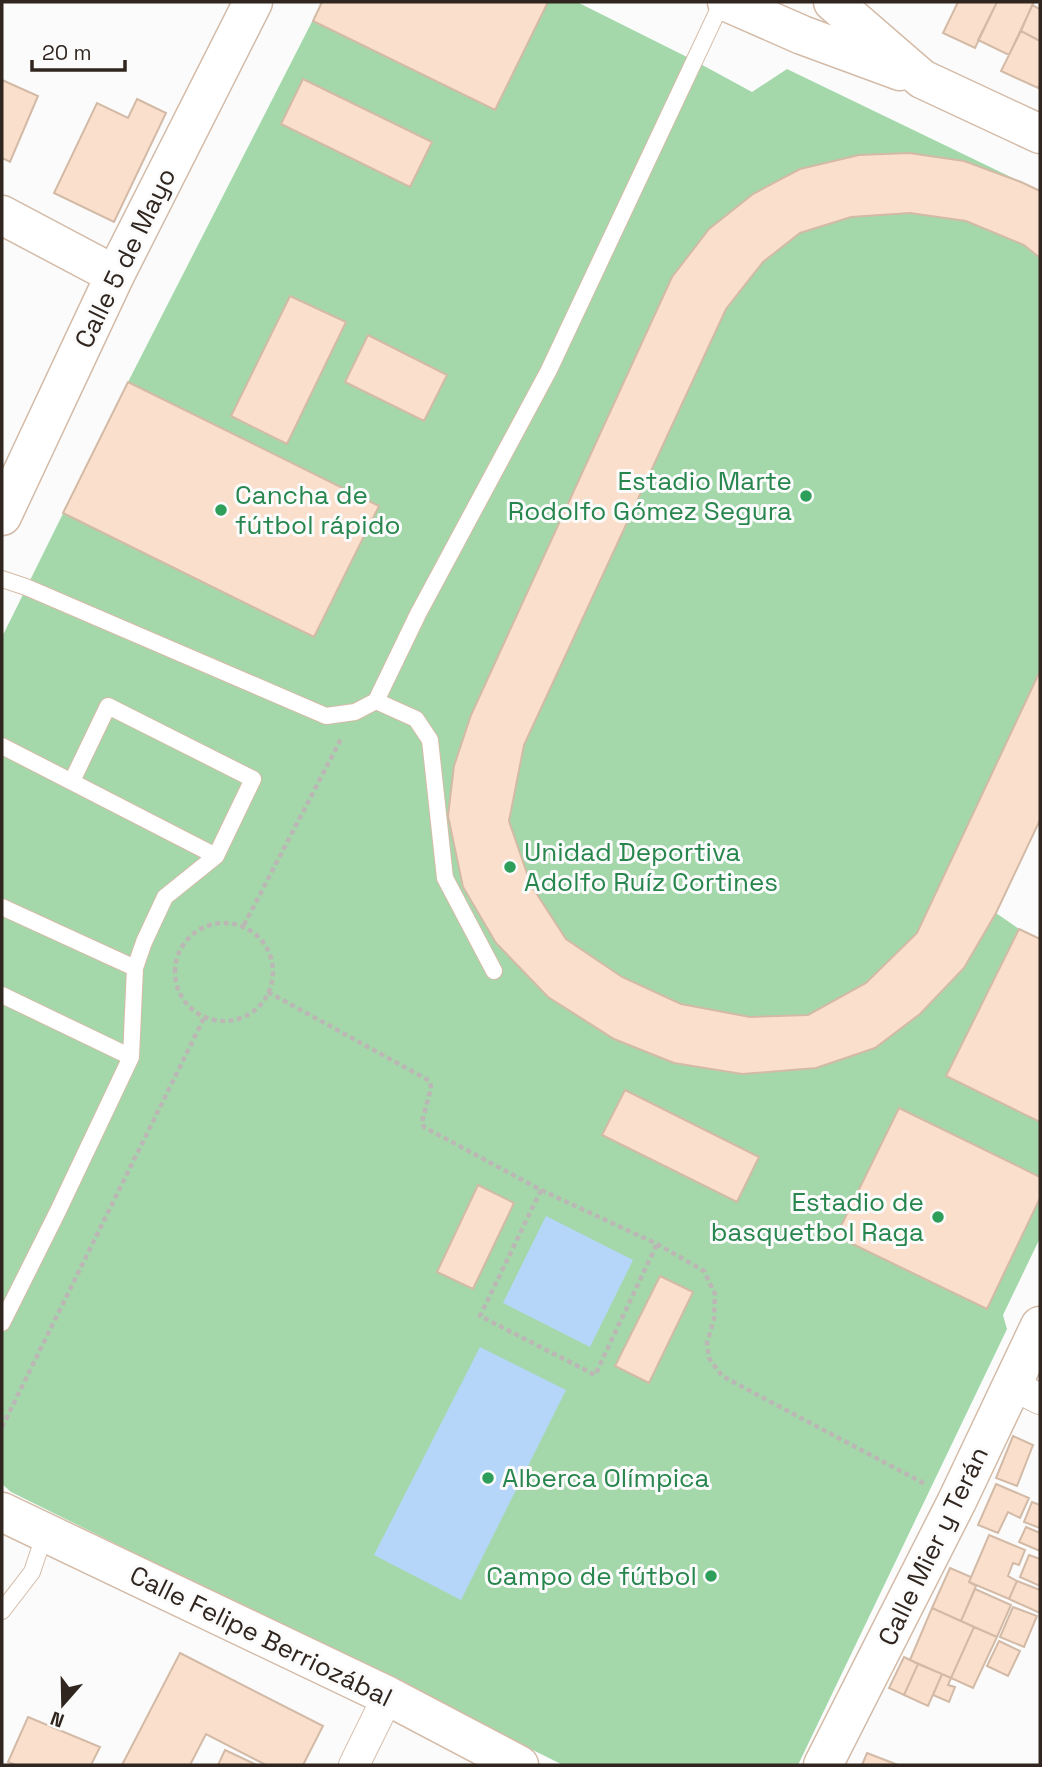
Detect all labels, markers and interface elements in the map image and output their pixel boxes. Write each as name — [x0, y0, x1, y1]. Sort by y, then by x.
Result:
scale bar — [32, 28, 124, 72]
text: 20 m — [42, 39, 92, 66]
street label: Calle 5 de Mayo — [67, 162, 183, 354]
place label: Estadio Marte Rodolfo Gómez Segura — [508, 464, 792, 528]
place label: Cancha de fútbol rápido — [235, 478, 400, 542]
marker: Estadio Marte Rodolfo Gómez Segura — [798, 488, 814, 504]
marker: Cancha de fútbol rápido — [213, 502, 229, 518]
place label: Unidad Deportiva Adolfo Ruíz Cortines — [524, 835, 778, 899]
marker: Unidad Deportiva Adolfo Ruíz Cortines — [502, 859, 518, 875]
place label: Estadio de basquetbol Raga — [711, 1185, 924, 1249]
marker: Estadio de basquetbol Raga — [930, 1209, 946, 1225]
street label: Calle Mier y Terán — [870, 1441, 996, 1651]
place label: Alberca Olímpica — [502, 1461, 710, 1495]
marker: Alberca Olímpica — [480, 1470, 496, 1486]
street label: Calle Felipe Berriozábal — [124, 1558, 398, 1714]
place label: Campo de fútbol — [486, 1559, 697, 1593]
marker: Campo de fútbol — [703, 1568, 719, 1584]
north arrow — [28, 1669, 98, 1739]
text: N — [47, 1706, 68, 1733]

